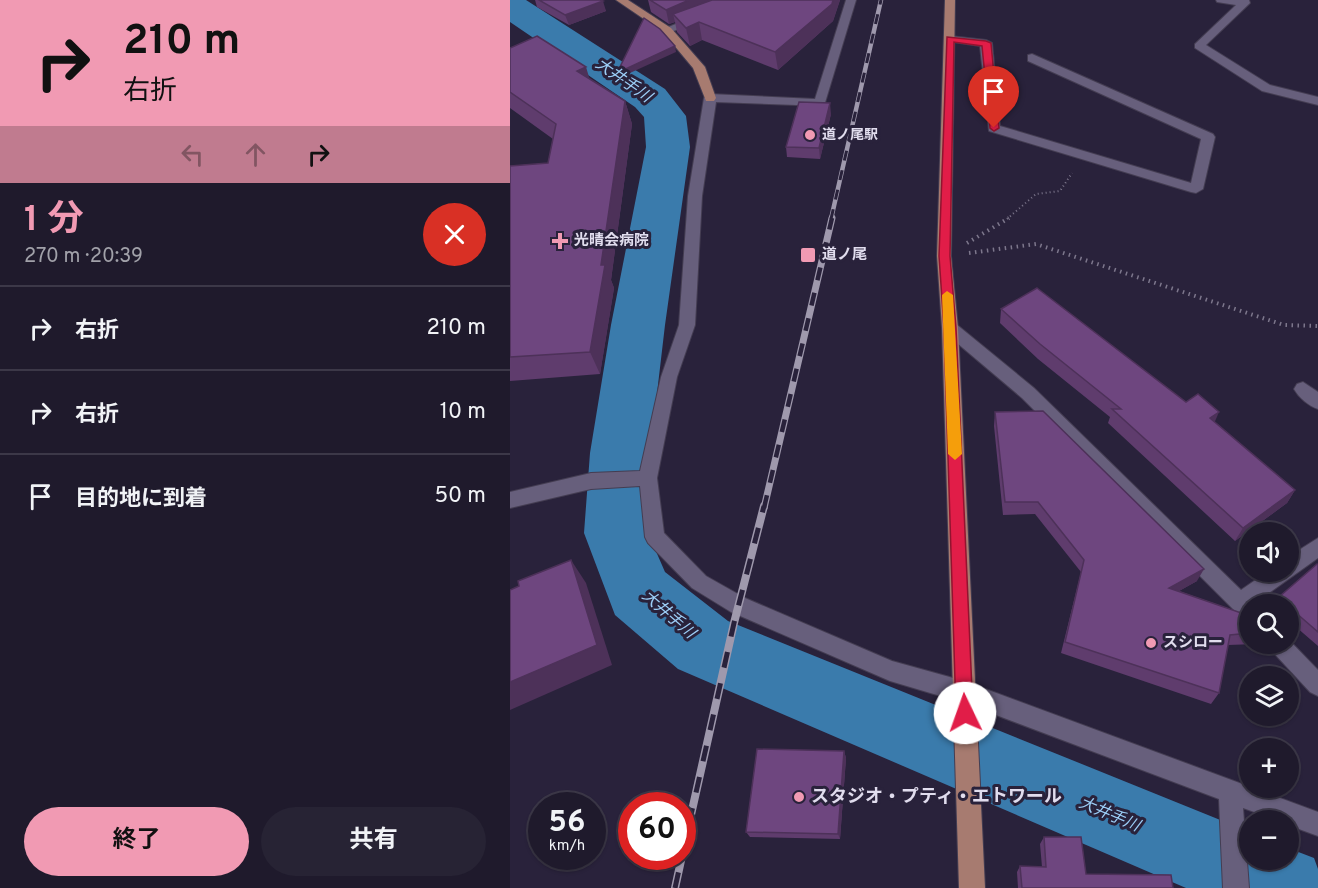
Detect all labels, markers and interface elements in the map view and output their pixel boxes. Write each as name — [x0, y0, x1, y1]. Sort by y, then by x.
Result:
text: 210 m — [123, 16, 240, 69]
icon: right — [24, 24, 102, 102]
water label: 大井手川 — [591, 54, 657, 109]
pin — [968, 66, 1019, 128]
text: 右折 — [123, 75, 177, 109]
icon: arrive — [977, 75, 1010, 108]
place label: 道ノ尾駅 — [822, 127, 878, 144]
marker: 道ノ尾駅 — [803, 128, 817, 142]
icon: left — [176, 138, 209, 171]
icon: ahead — [239, 138, 272, 171]
icon: right — [302, 138, 335, 171]
text: 1 分 — [24, 198, 83, 244]
button: close — [423, 203, 486, 266]
marker: 光晴会病院 — [551, 232, 569, 250]
place label: 光晴会病院 — [574, 232, 649, 251]
text: 270 m · 20:39 — [24, 244, 143, 270]
marker: 道ノ尾 — [799, 246, 817, 264]
place label: 道ノ尾 — [822, 246, 867, 265]
icon: right — [24, 312, 57, 345]
text: 210 m — [426, 315, 486, 342]
text: 右折 — [75, 318, 119, 345]
icon: right — [24, 396, 57, 429]
text: 10 m — [440, 399, 486, 426]
text: 右折 — [75, 402, 119, 429]
icon: arrive — [24, 480, 57, 513]
text: 50 m — [434, 483, 486, 510]
text: 目的地に到着 — [75, 486, 207, 513]
map controls — [1239, 522, 1299, 870]
button: sound — [1239, 522, 1299, 582]
water label: 大井手川 — [637, 586, 700, 645]
button: search — [1239, 594, 1299, 654]
place label: スシロー — [1163, 634, 1223, 653]
marker: スシロー — [1144, 636, 1158, 650]
button: layers — [1239, 666, 1299, 726]
position arrow — [933, 681, 997, 745]
button: + — [1239, 738, 1299, 798]
place label: スタジオ・プティ・エトワール — [811, 786, 1062, 809]
marker: スタジオ・プティ・エトワール — [792, 790, 806, 804]
speed limit sign: 60 — [618, 792, 696, 870]
water label: 大井手川 — [1076, 793, 1144, 837]
text: 56 — [549, 805, 585, 842]
button: 終了 — [24, 807, 249, 876]
button: 共有 — [261, 807, 486, 876]
button: − — [1239, 810, 1299, 870]
text: km/h — [549, 837, 585, 856]

